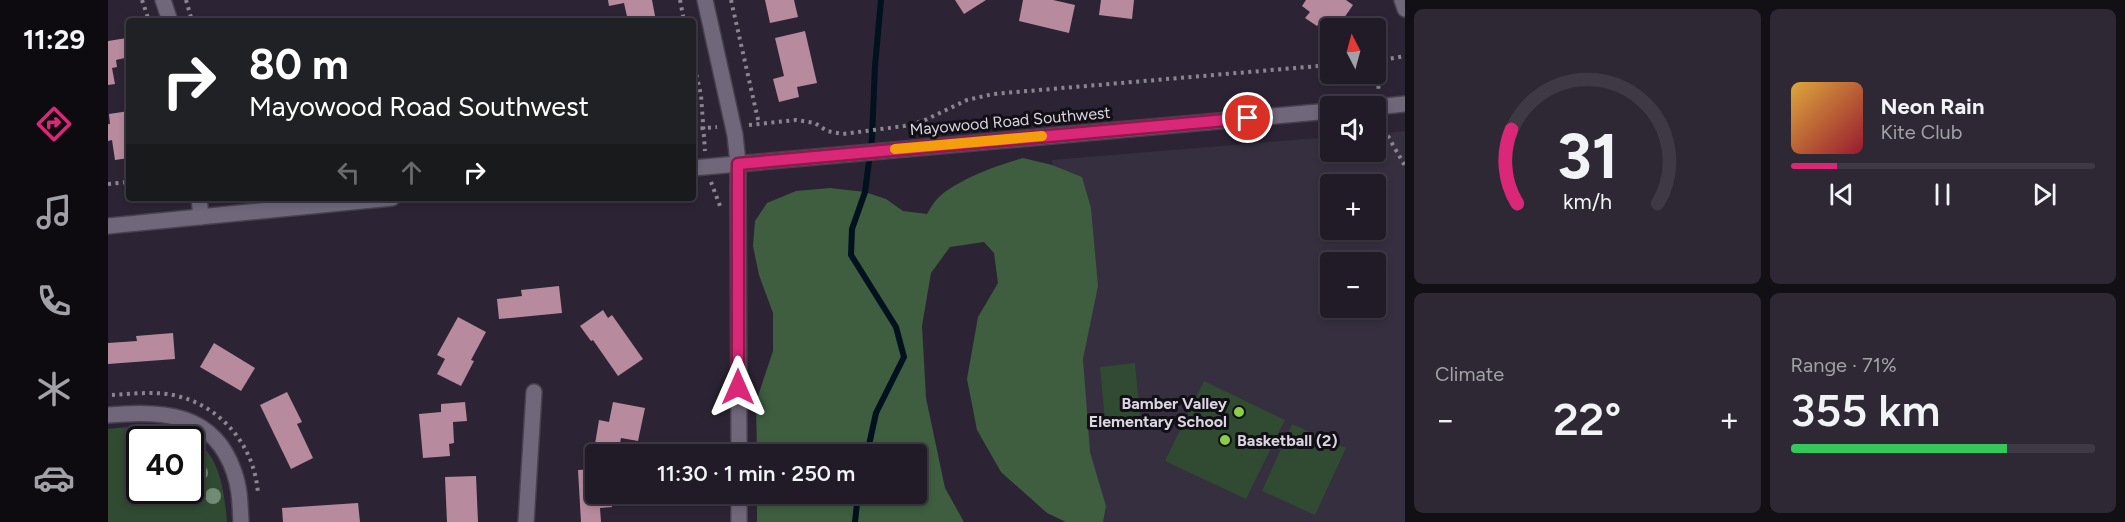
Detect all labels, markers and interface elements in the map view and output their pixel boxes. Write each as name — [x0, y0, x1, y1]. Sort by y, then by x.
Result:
north arrow — [1320, 18, 1386, 84]
map controls — [1320, 18, 1386, 318]
text: 11:29 — [23, 23, 85, 56]
text: 80 m — [249, 39, 349, 90]
icon: right — [150, 42, 228, 120]
text: Mayowood Road Southwest — [249, 90, 589, 123]
pin — [1222, 92, 1273, 143]
text: Neon Rain — [1881, 93, 1984, 120]
button: sound — [1320, 96, 1386, 162]
icon: arrive — [1231, 101, 1264, 134]
icon: directions — [33, 103, 75, 145]
street label: Mayowood Road Southwest — [909, 103, 1111, 139]
text: 31 — [1557, 119, 1618, 194]
text: Kite Club — [1881, 120, 1962, 144]
icon: left — [332, 156, 365, 189]
icon: ahead — [395, 156, 428, 189]
icon: right — [458, 156, 491, 189]
button: + — [1320, 174, 1386, 240]
icon: previous — [1825, 178, 1858, 211]
icon: pause — [1926, 178, 1959, 211]
icon: next — [2028, 178, 2061, 211]
text: km/h — [1563, 189, 1612, 214]
icon: music — [33, 191, 75, 233]
button: − — [1320, 252, 1386, 318]
icon: phone — [33, 280, 75, 322]
text: Range · 71% — [1791, 353, 1897, 377]
position arrow — [706, 355, 770, 419]
text: Climate — [1435, 362, 1504, 386]
icon: climate — [33, 368, 75, 410]
text: 355 km — [1791, 383, 1940, 437]
text: 22° — [1553, 392, 1621, 446]
place label: Bamber Valley Elementary School — [1089, 394, 1228, 431]
text: − — [1435, 400, 1456, 439]
text: + — [1719, 400, 1739, 439]
marker: Bamber Valley Elementary School — [1232, 405, 1246, 419]
speed limit sign: 40 — [126, 426, 204, 504]
place label: Basketball (2) — [1237, 431, 1338, 450]
marker: Basketball (2) — [1218, 433, 1232, 447]
icon: car — [33, 457, 75, 499]
text: 11:30 · 1 min · 250 m — [657, 460, 855, 487]

